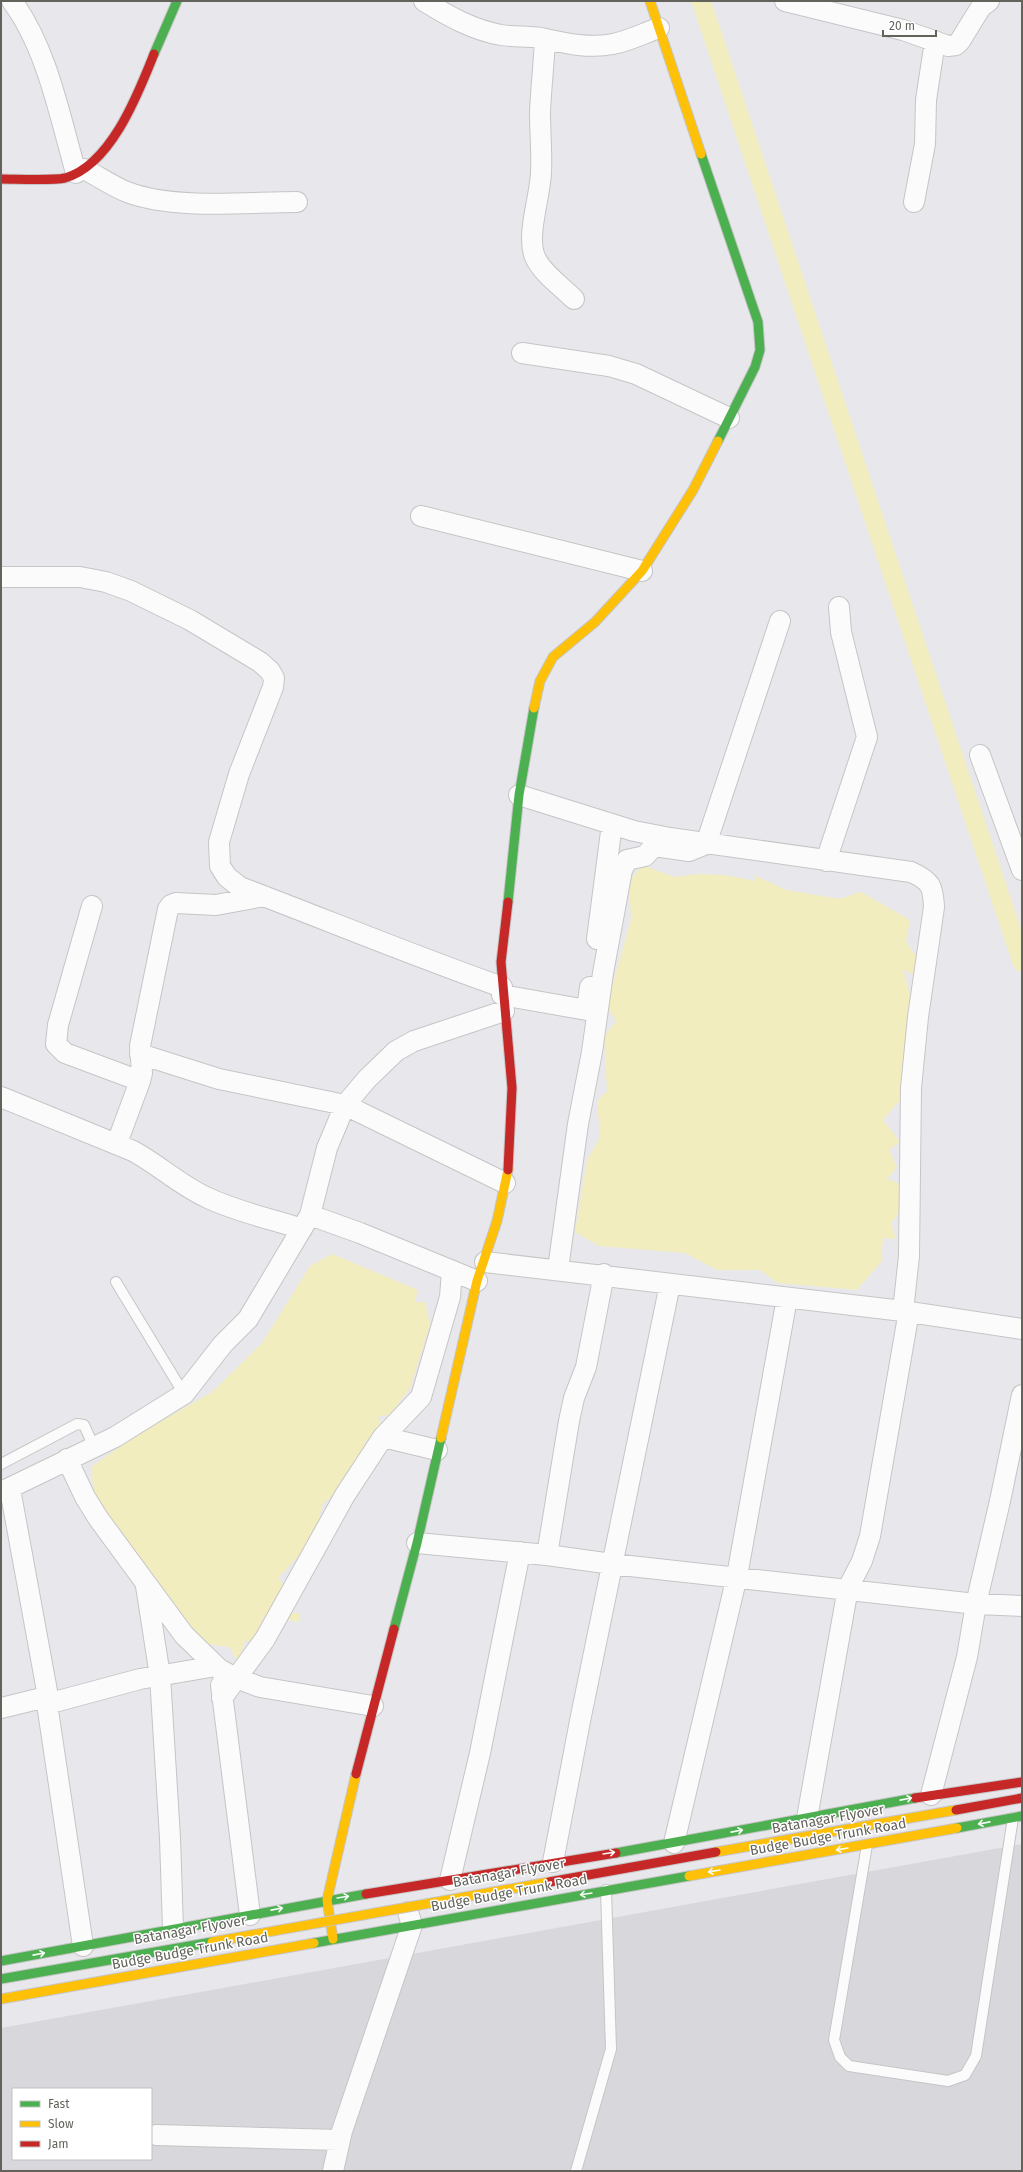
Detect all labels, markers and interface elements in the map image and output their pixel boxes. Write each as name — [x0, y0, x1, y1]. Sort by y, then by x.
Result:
scale bar — [883, 12, 936, 38]
text: 20 m — [889, 19, 915, 33]
one-way arrow — [899, 1795, 912, 1803]
street label: Batanagar Flyover — [771, 1801, 886, 1837]
street label: Budge Budge Trunk Road — [748, 1815, 908, 1859]
one-way arrow — [978, 1820, 991, 1828]
one-way arrow — [730, 1827, 743, 1835]
one-way arrow — [836, 1845, 849, 1853]
one-way arrow — [602, 1849, 615, 1857]
street label: Batanagar Flyover — [452, 1855, 567, 1891]
one-way arrow — [708, 1868, 721, 1876]
street label: Budge Budge Trunk Road — [429, 1871, 589, 1915]
one-way arrow — [580, 1890, 593, 1898]
one-way arrow — [336, 1893, 349, 1901]
one-way arrow — [270, 1905, 283, 1913]
street label: Batanagar Flyover — [133, 1912, 248, 1948]
street label: Budge Budge Trunk Road — [110, 1929, 270, 1973]
one-way arrow — [32, 1950, 45, 1958]
legend — [12, 2088, 152, 2160]
text: Fast — [48, 2097, 70, 2111]
text: Slow — [48, 2117, 74, 2131]
text: Jam — [48, 2137, 68, 2151]

